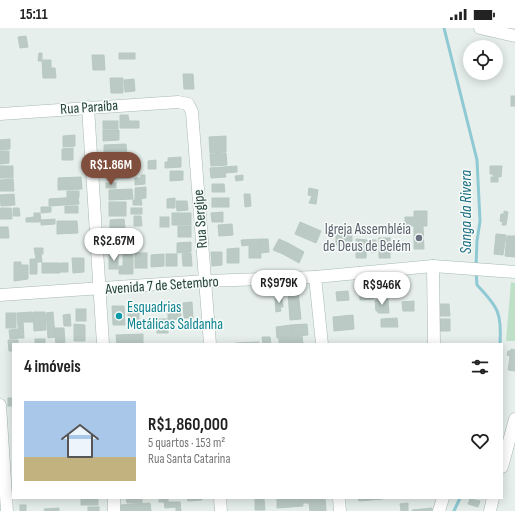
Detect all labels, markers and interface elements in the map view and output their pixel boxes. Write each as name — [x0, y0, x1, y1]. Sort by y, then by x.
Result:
text: 15:11 — [20, 5, 48, 24]
map controls — [463, 40, 503, 80]
button: locate — [463, 40, 503, 80]
street label: Rua Paraíba — [59, 96, 119, 119]
pin: R$1.86M — [74, 152, 148, 186]
text: R$1.86M — [90, 157, 132, 173]
water label: Sanga da Rivera — [457, 170, 476, 254]
street label: Rua Sergipe — [189, 189, 212, 249]
place label: Igreja Assembléia de Deus de Belém — [323, 220, 411, 256]
pin: R$2.67M — [77, 228, 151, 262]
text: R$2.67M — [93, 233, 135, 249]
marker: Igreja Assembléia de Deus de Belém — [414, 233, 424, 243]
pin: R$979K — [246, 270, 312, 304]
street label: Avenida 7 de Setembro — [104, 272, 219, 299]
pin: R$946K — [349, 272, 415, 306]
text: R$979K — [260, 275, 298, 291]
text: R$946K — [363, 277, 401, 293]
place label: Esquadrias Metálicas Saldanha — [127, 298, 223, 334]
marker: Esquadrias Metálicas Saldanha — [114, 311, 124, 321]
icon: filters — [469, 356, 491, 378]
text: 4 imóveis — [24, 357, 81, 377]
text: R$1,860,000 — [148, 415, 228, 435]
icon: home — [56, 417, 104, 465]
icon: heart — [469, 430, 491, 452]
text: 5 quartos · 153 m² — [148, 435, 225, 451]
text: Rua Santa Catarina — [148, 451, 230, 467]

